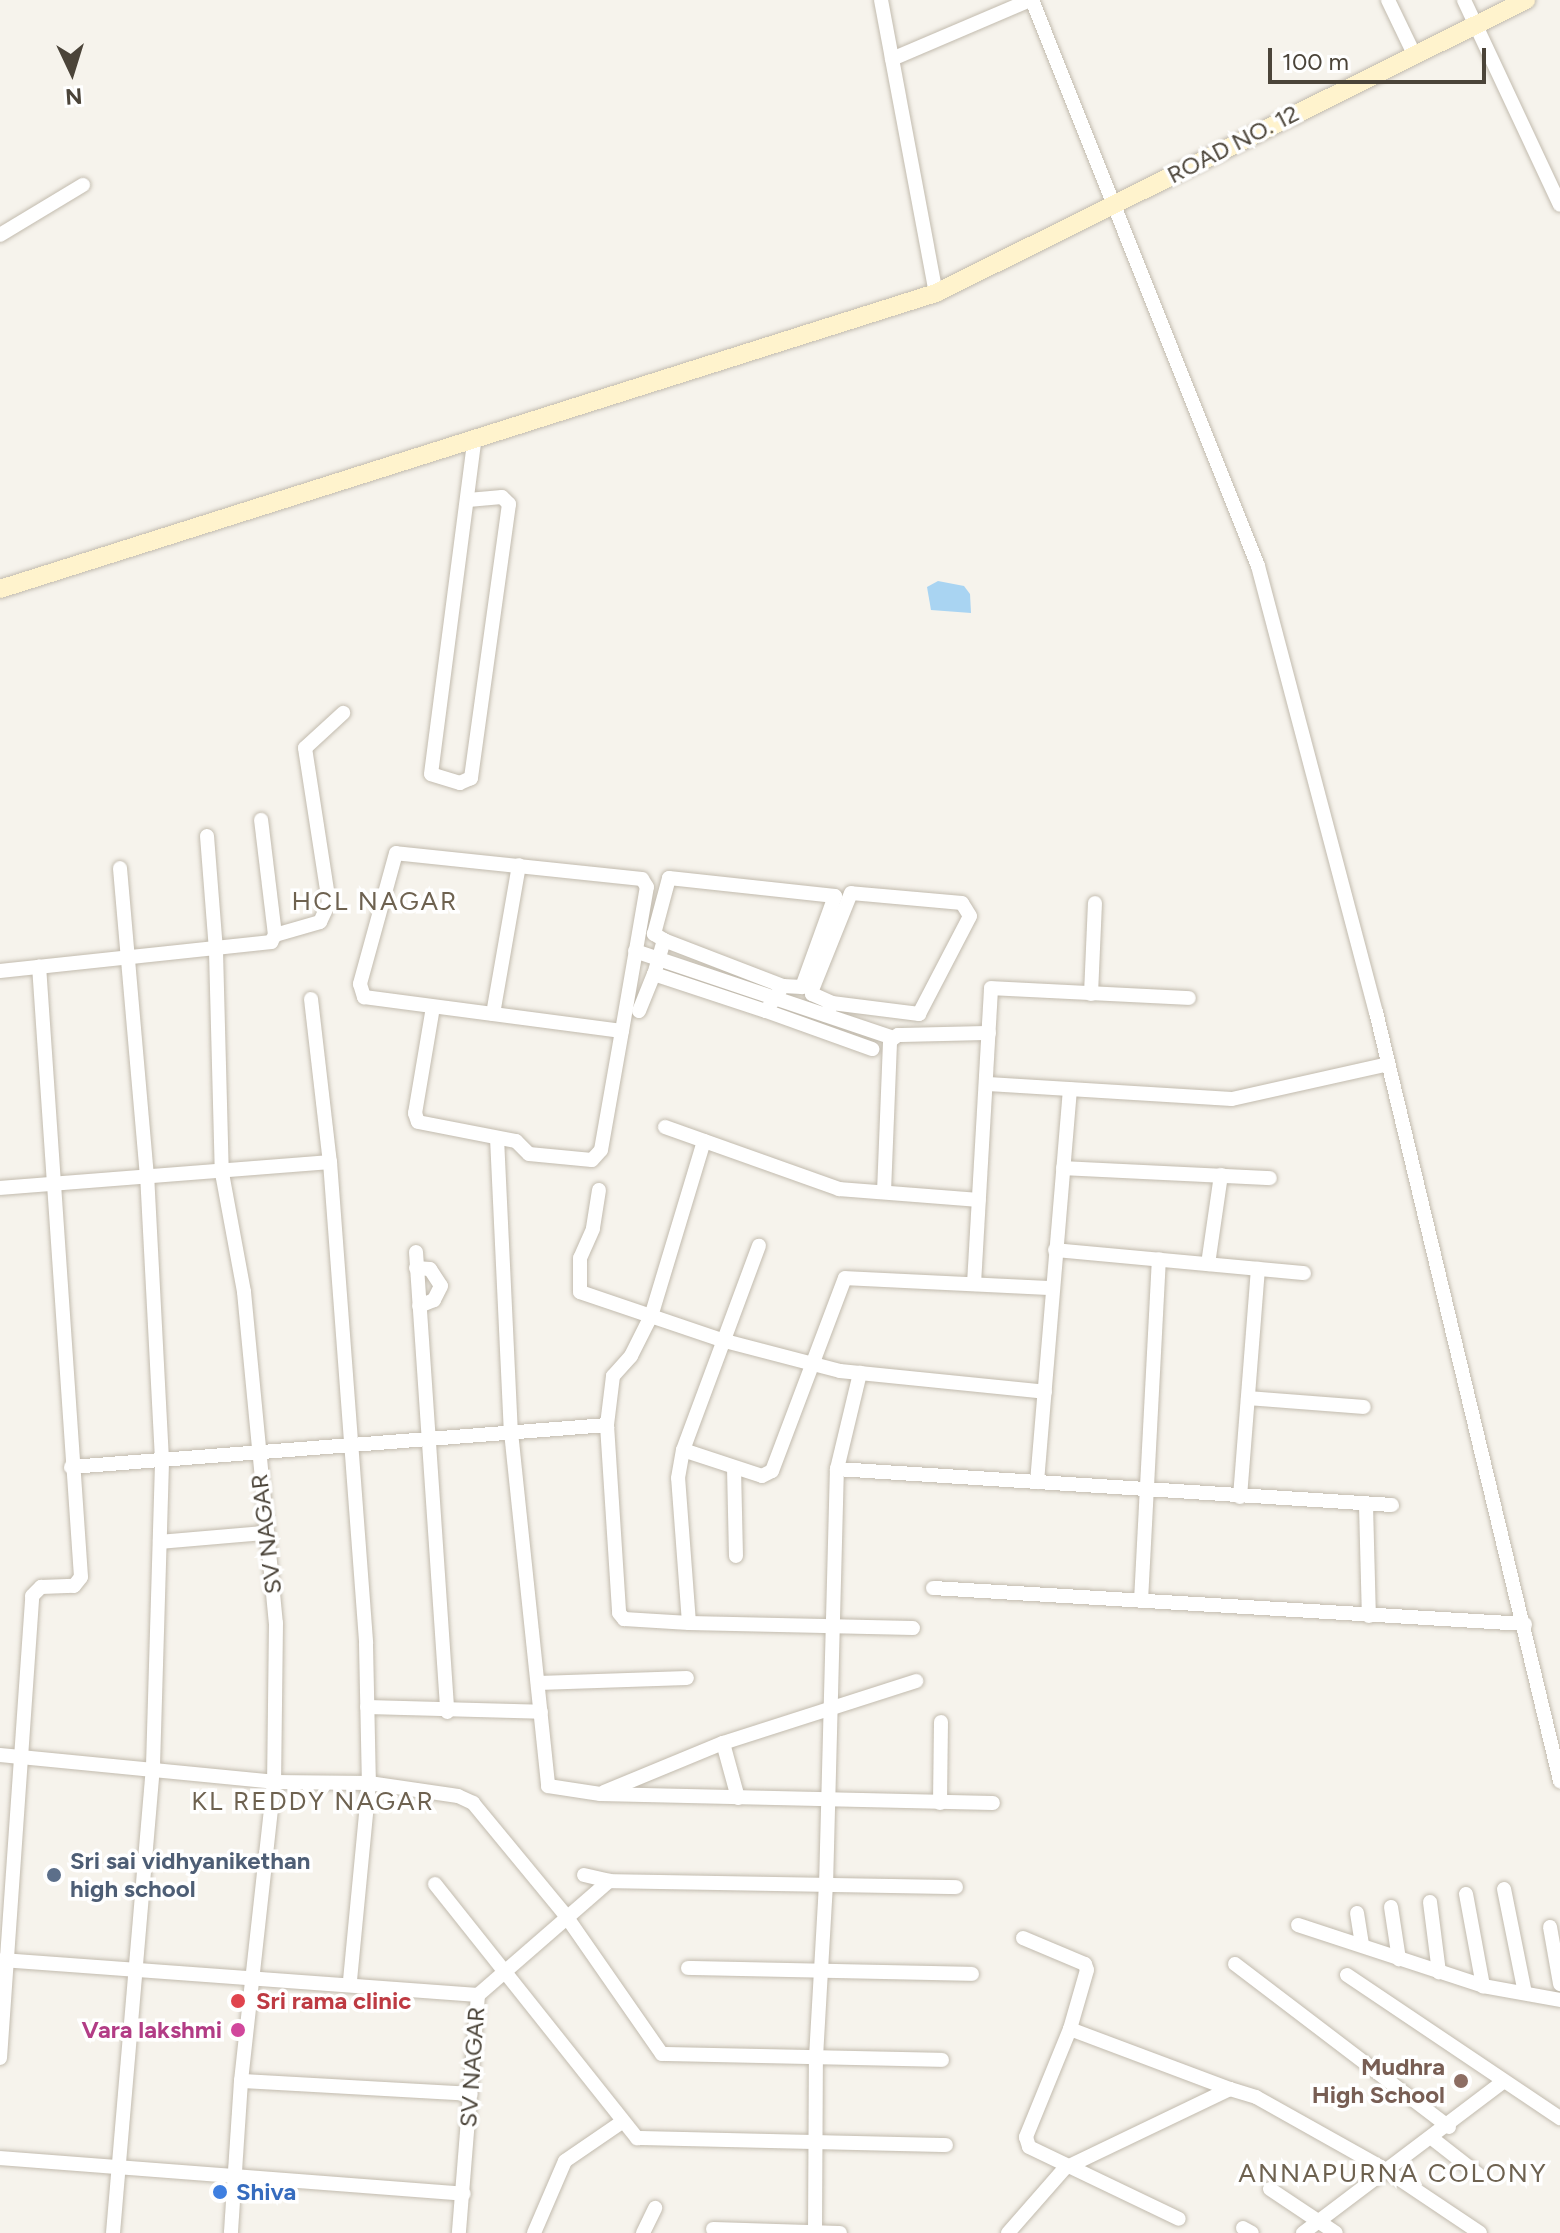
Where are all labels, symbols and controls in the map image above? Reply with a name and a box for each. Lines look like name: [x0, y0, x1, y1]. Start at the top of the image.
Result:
north arrow: [32, 32, 112, 112]
scale bar: [1272, 32, 1490, 82]
text: 100 m: [1282, 47, 1349, 76]
text: N: [64, 82, 83, 111]
street label: ROAD NO. 12: [1162, 99, 1304, 189]
district label: HCL NAGAR: [292, 886, 458, 918]
street label: SV NAGAR: [244, 1472, 288, 1596]
district label: KL REDDY NAGAR: [191, 1786, 435, 1818]
place label: Sri sai vidhyanikethan high school: [70, 1847, 310, 1903]
marker: Sri sai vidhyanikethan high school: [45, 1866, 63, 1884]
place label: Sri rama clinic: [256, 1987, 411, 2015]
marker: Sri rama clinic: [227, 1990, 249, 2012]
street label: SV NAGAR: [453, 2006, 491, 2128]
place label: Vara lakshmi: [82, 2016, 222, 2044]
marker: Vara lakshmi: [229, 2021, 247, 2039]
place label: Mudhra High School: [1312, 2053, 1445, 2109]
marker: Mudhra High School: [1452, 2072, 1470, 2090]
district label: ANNAPURNA COLONY: [1238, 2158, 1548, 2190]
place label: Shiva: [236, 2178, 296, 2206]
marker: Shiva: [211, 2183, 229, 2201]

